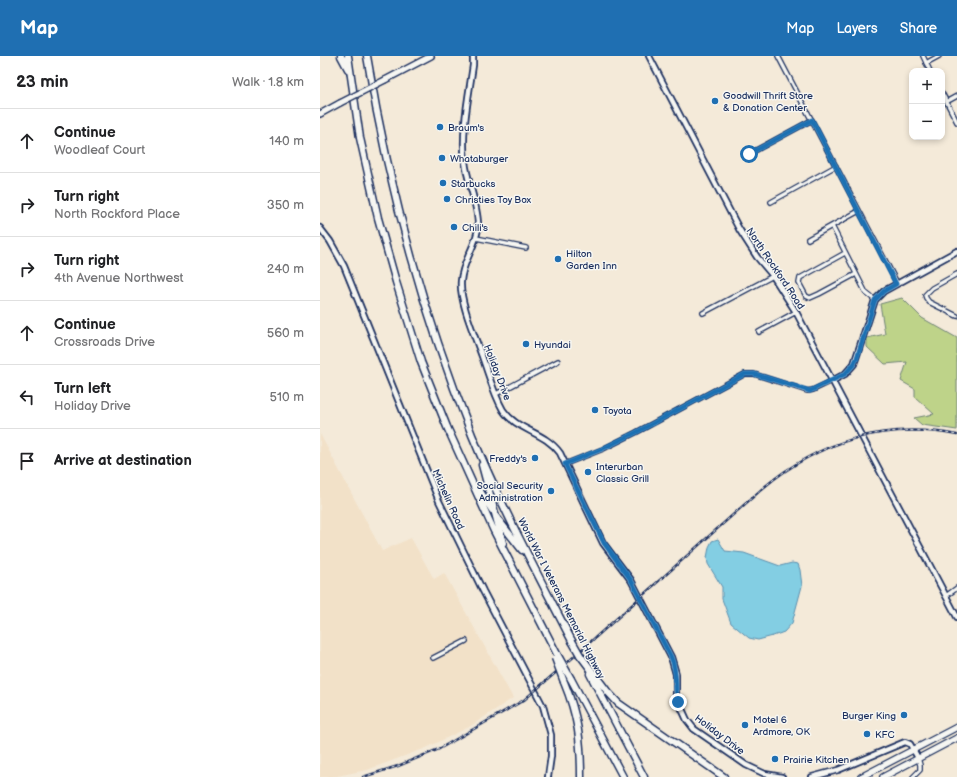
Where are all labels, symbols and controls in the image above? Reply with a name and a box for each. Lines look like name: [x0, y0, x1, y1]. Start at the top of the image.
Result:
text: Map: [20, 17, 58, 40]
text: Map: [786, 20, 814, 37]
text: Layers: [836, 20, 878, 37]
text: Share: [900, 20, 937, 37]
map controls: [909, 68, 945, 140]
button: +: [909, 68, 945, 104]
text: 23 min: [16, 72, 68, 92]
text: Walk · 1.8 km: [232, 74, 304, 90]
place label: Goodwill Thrift Store & Donation Center: [723, 90, 813, 114]
marker: Goodwill Thrift Store & Donation Center: [710, 96, 720, 106]
button: −: [909, 104, 945, 140]
marker: Braum's: [435, 122, 445, 132]
place label: Braum's: [448, 122, 484, 134]
text: Continue: [54, 123, 116, 142]
icon: ahead: [16, 130, 38, 152]
text: 140 m: [269, 133, 304, 149]
text: Woodleaf Court: [54, 142, 145, 158]
route start: [740, 145, 758, 163]
marker: Whataburger: [437, 153, 447, 163]
place label: Whataburger: [450, 153, 509, 165]
marker: Starbucks: [438, 178, 448, 188]
place label: Starbucks: [451, 178, 495, 190]
text: Turn right: [54, 187, 119, 206]
icon: right: [16, 194, 38, 216]
marker: Christies Toy Box: [442, 194, 452, 204]
place label: Christies Toy Box: [455, 194, 532, 206]
text: 350 m: [267, 197, 304, 213]
text: North Rockford Place: [54, 206, 180, 222]
marker: Chili's: [449, 222, 459, 232]
place label: Chili's: [462, 222, 488, 234]
street label: North Rockford Road: [743, 226, 807, 312]
place label: Hilton Garden Inn: [566, 248, 617, 272]
text: Turn right: [54, 251, 119, 270]
marker: Hilton Garden Inn: [553, 254, 563, 264]
icon: right: [16, 258, 38, 280]
text: 240 m: [267, 261, 304, 277]
text: 4th Avenue Northwest: [54, 270, 184, 286]
text: Continue: [54, 315, 116, 334]
icon: ahead: [16, 322, 38, 344]
text: 560 m: [267, 325, 304, 341]
text: Crossroads Drive: [54, 334, 155, 350]
marker: Hyundai: [521, 339, 531, 349]
place label: Hyundai: [534, 339, 571, 351]
street label: Holiday Drive: [481, 343, 513, 402]
text: Turn left: [54, 379, 111, 398]
icon: left: [16, 386, 38, 408]
text: 510 m: [270, 389, 304, 405]
text: Holiday Drive: [54, 398, 131, 414]
marker: Toyota: [590, 405, 600, 415]
place label: Toyota: [603, 405, 632, 417]
icon: arrive: [16, 450, 38, 472]
text: Arrive at destination: [54, 451, 192, 470]
place label: Freddy's: [489, 453, 527, 465]
marker: Freddy's: [530, 453, 540, 463]
place label: Interurban Classic Grill: [596, 461, 649, 485]
street label: Michelin Road: [429, 467, 467, 532]
marker: Interurban Classic Grill: [583, 467, 593, 477]
place label: Social Security Administration: [477, 480, 543, 504]
marker: Social Security Administration: [546, 486, 556, 496]
street label: World War I Veterans Memorial Highway: [515, 516, 607, 681]
route end: [669, 693, 687, 711]
place label: Burger King: [842, 710, 896, 722]
marker: Burger King: [899, 710, 909, 720]
street label: Holiday Drive: [692, 712, 747, 757]
place label: Motel 6 Ardmore, OK: [753, 714, 810, 738]
marker: Motel 6 Ardmore, OK: [740, 720, 750, 730]
marker: KFC: [862, 729, 872, 739]
place label: KFC: [875, 729, 895, 741]
marker: Prairie Kitchen: [770, 754, 780, 764]
place label: Prairie Kitchen: [783, 754, 850, 766]

